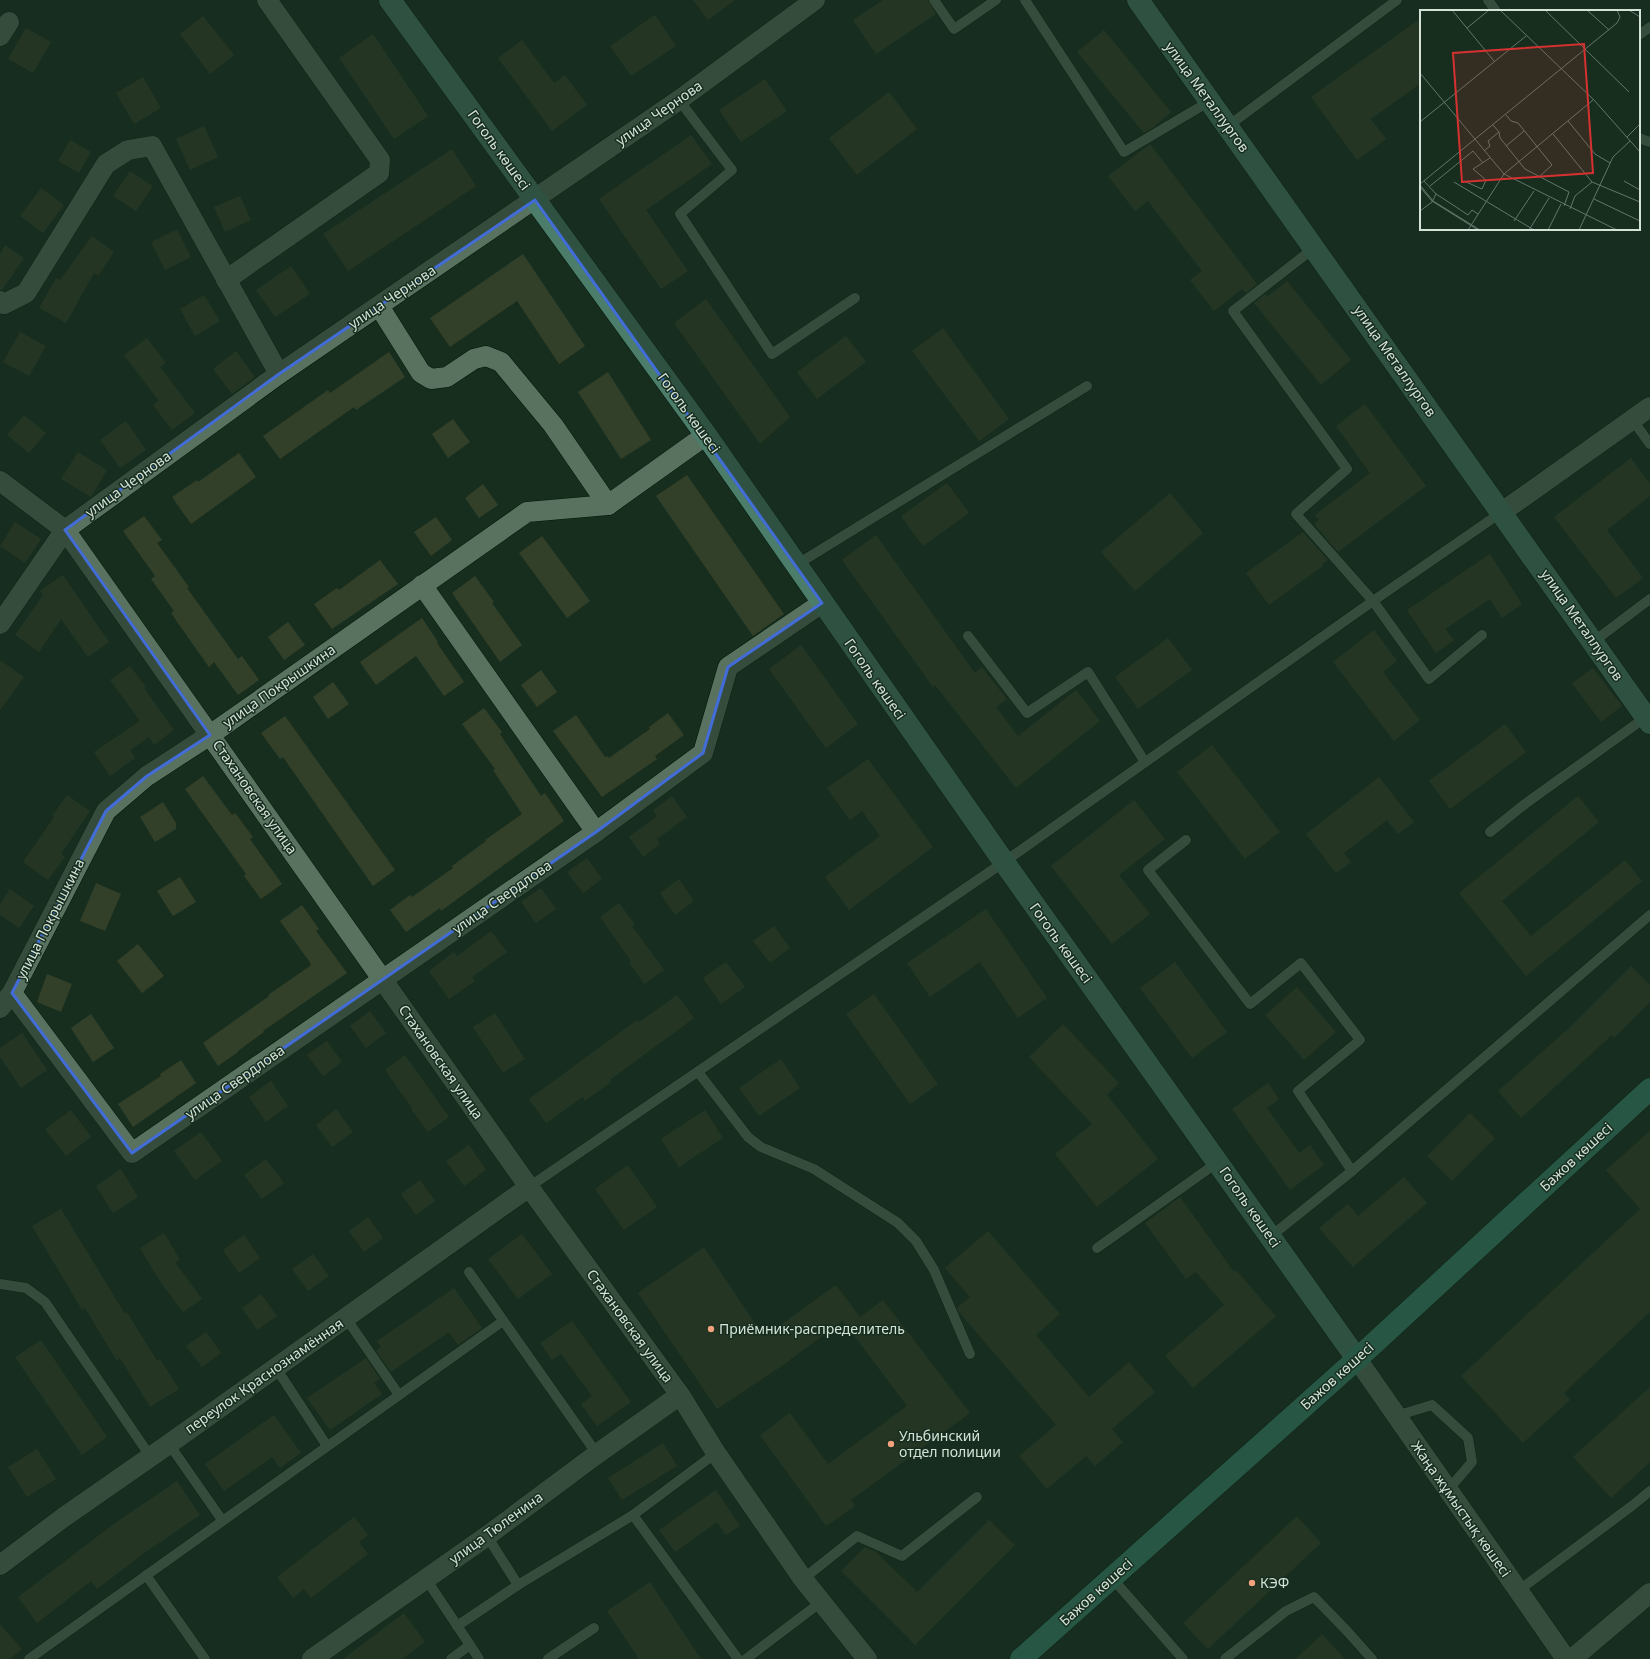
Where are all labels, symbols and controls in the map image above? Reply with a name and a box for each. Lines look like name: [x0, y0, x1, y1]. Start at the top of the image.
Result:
inset map: [1420, 10, 1640, 230]
street label: улица Металлургов: [1161, 38, 1254, 156]
street label: улица Чернова: [612, 76, 706, 150]
street label: Гоголь көшесі: [464, 106, 535, 194]
street label: улица Чернова: [344, 260, 439, 333]
street label: улица Металлургов: [1350, 301, 1441, 420]
street label: Гоголь көшесі: [654, 369, 725, 457]
street label: улица Чернова: [81, 446, 174, 521]
street label: улица Металлургов: [1537, 565, 1628, 684]
street label: Гоголь көшесі: [840, 634, 910, 723]
street label: улица Покрышкина: [219, 640, 339, 732]
street label: Стахановская улица: [209, 736, 302, 858]
street label: улица Покрышкина: [11, 855, 88, 983]
street label: улица Свердлова: [448, 855, 555, 938]
street label: Гоголь көшесі: [1026, 899, 1097, 987]
street label: Стахановская улица: [395, 1001, 488, 1123]
street label: улица Свердлова: [181, 1040, 288, 1123]
street label: Бажов көшесі: [1535, 1118, 1616, 1195]
street label: Гоголь көшесі: [1215, 1162, 1285, 1251]
street label: Стахановская улица: [583, 1265, 678, 1386]
street label: переулок Краснознамённая: [181, 1313, 347, 1438]
place label: Приёмник-распределитель: [719, 1319, 905, 1338]
marker: Приёмник-распределитель: [706, 1324, 716, 1334]
street label: Бажов көшесі: [1296, 1338, 1377, 1414]
place label: Ульбинский отдел полиции: [899, 1426, 1001, 1461]
street label: Жаңа жұмыстық көшесі: [1407, 1437, 1516, 1580]
marker: Ульбинский отдел полиции: [886, 1439, 896, 1449]
street label: улица Тюленина: [445, 1487, 546, 1568]
street label: Бажов көшесі: [1055, 1554, 1136, 1630]
place label: КЭФ: [1260, 1573, 1289, 1592]
marker: КЭФ: [1247, 1578, 1257, 1588]

